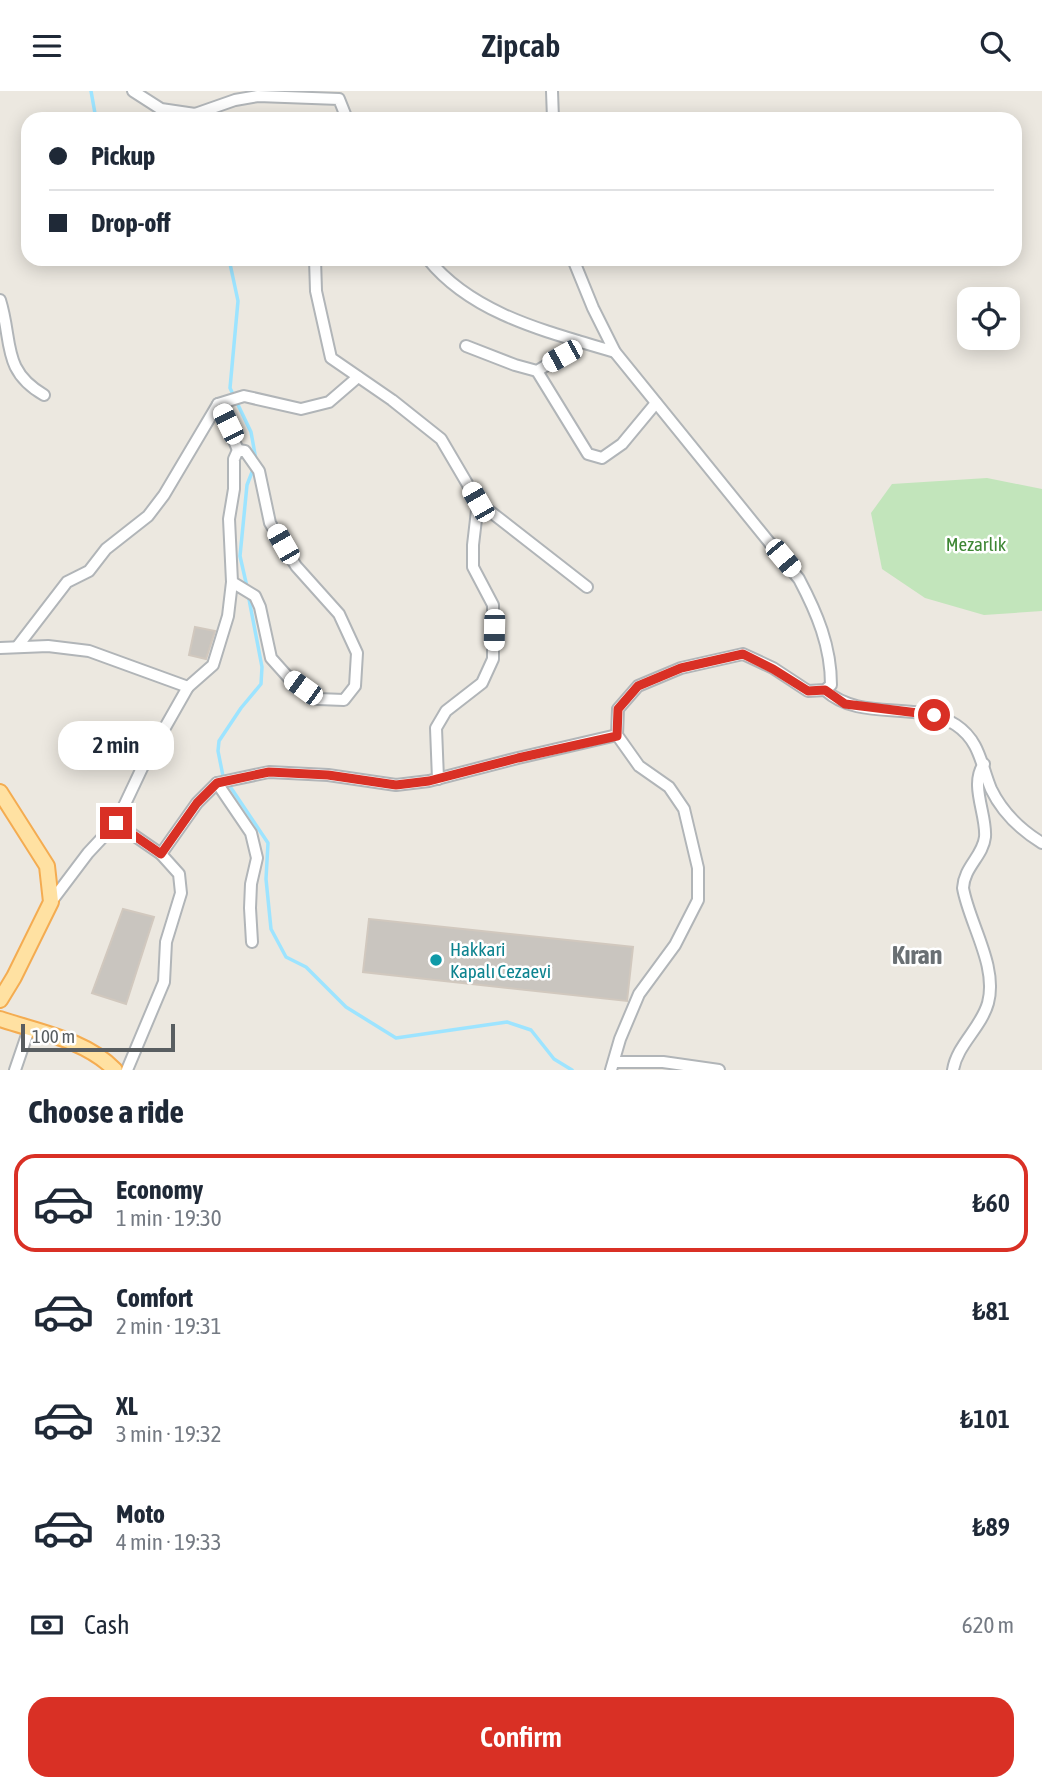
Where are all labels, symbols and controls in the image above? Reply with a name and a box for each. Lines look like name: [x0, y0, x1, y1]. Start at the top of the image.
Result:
icon: menu: [28, 27, 66, 65]
text: Zipcab: [482, 27, 560, 64]
icon: search: [976, 27, 1014, 65]
text: Pickup: [91, 141, 155, 171]
text: Drop-off: [91, 208, 171, 238]
map controls: [957, 287, 1020, 350]
button: locate: [957, 287, 1020, 350]
car: [539, 337, 586, 375]
car: [210, 401, 247, 447]
car: [459, 479, 498, 525]
car: [264, 521, 303, 567]
park label: Mezarlık: [946, 533, 1007, 555]
car: [762, 535, 805, 581]
car: [484, 609, 505, 651]
car: [280, 667, 327, 709]
route start: [918, 699, 950, 731]
callout: 2 min: [58, 721, 174, 771]
text: 2 min: [93, 732, 139, 758]
route end: [100, 807, 132, 839]
place label: Hakkari Kapalı Cezaevi: [450, 938, 551, 982]
district label: Kıran: [892, 940, 942, 970]
marker: Hakkari Kapalı Cezaevi: [428, 952, 444, 968]
scale bar: [21, 1021, 175, 1053]
text: 100 m: [32, 1025, 75, 1047]
text: Choose a ride: [28, 1093, 184, 1130]
icon: car: [32, 1172, 95, 1235]
text: Economy: [116, 1175, 203, 1205]
text: ₺60: [973, 1188, 1010, 1218]
text: 1 min · 19:30: [116, 1205, 222, 1231]
icon: car: [32, 1280, 95, 1343]
text: Comfort: [116, 1283, 193, 1313]
text: ₺81: [973, 1296, 1010, 1326]
text: 2 min · 19:31: [116, 1313, 222, 1339]
icon: car: [32, 1388, 95, 1451]
text: XL: [116, 1391, 138, 1421]
text: ₺101: [960, 1404, 1010, 1434]
text: 3 min · 19:32: [116, 1421, 222, 1447]
icon: car: [32, 1496, 95, 1559]
text: Moto: [116, 1499, 165, 1529]
text: ₺89: [973, 1512, 1010, 1542]
text: 4 min · 19:33: [116, 1529, 222, 1555]
icon: cash: [28, 1606, 66, 1644]
text: Cash: [84, 1610, 130, 1640]
text: 620 m: [962, 1612, 1014, 1638]
button: Confirm: [28, 1697, 1014, 1777]

